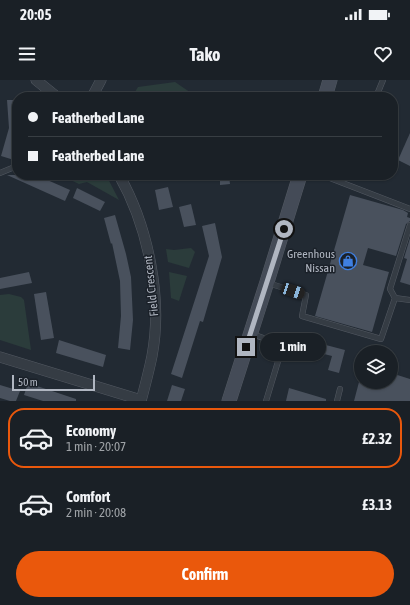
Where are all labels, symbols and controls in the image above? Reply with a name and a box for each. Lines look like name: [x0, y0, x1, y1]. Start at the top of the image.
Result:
text: 20:05: [20, 6, 51, 23]
icon: menu: [16, 43, 38, 65]
icon: heart: [372, 43, 394, 65]
text: Tako: [189, 44, 221, 65]
text: Featherbed Lane: [52, 109, 144, 126]
text: Featherbed Lane: [52, 147, 144, 164]
route start: [275, 220, 293, 238]
place label: Greenhous Nissan: [287, 247, 335, 275]
shop icon: Greenhous Nissan: [338, 251, 358, 271]
street label: Field Crescent: [141, 254, 161, 317]
car: [280, 282, 306, 300]
callout: 1 min: [260, 333, 326, 361]
route end: [237, 338, 255, 356]
text: 1 min: [280, 339, 306, 354]
map controls: [354, 345, 398, 389]
button: layers: [354, 345, 398, 389]
scale bar: [12, 373, 95, 392]
text: 50 m: [18, 376, 38, 388]
icon: car: [18, 420, 54, 456]
text: Economy: [66, 422, 116, 439]
text: £2.32: [362, 430, 392, 447]
text: 1 min · 20:07: [66, 439, 126, 454]
icon: car: [18, 486, 54, 522]
text: Comfort: [66, 488, 110, 505]
text: £3.13: [362, 496, 392, 513]
text: 2 min · 20:08: [66, 505, 126, 520]
button: Confirm: [16, 551, 394, 597]

